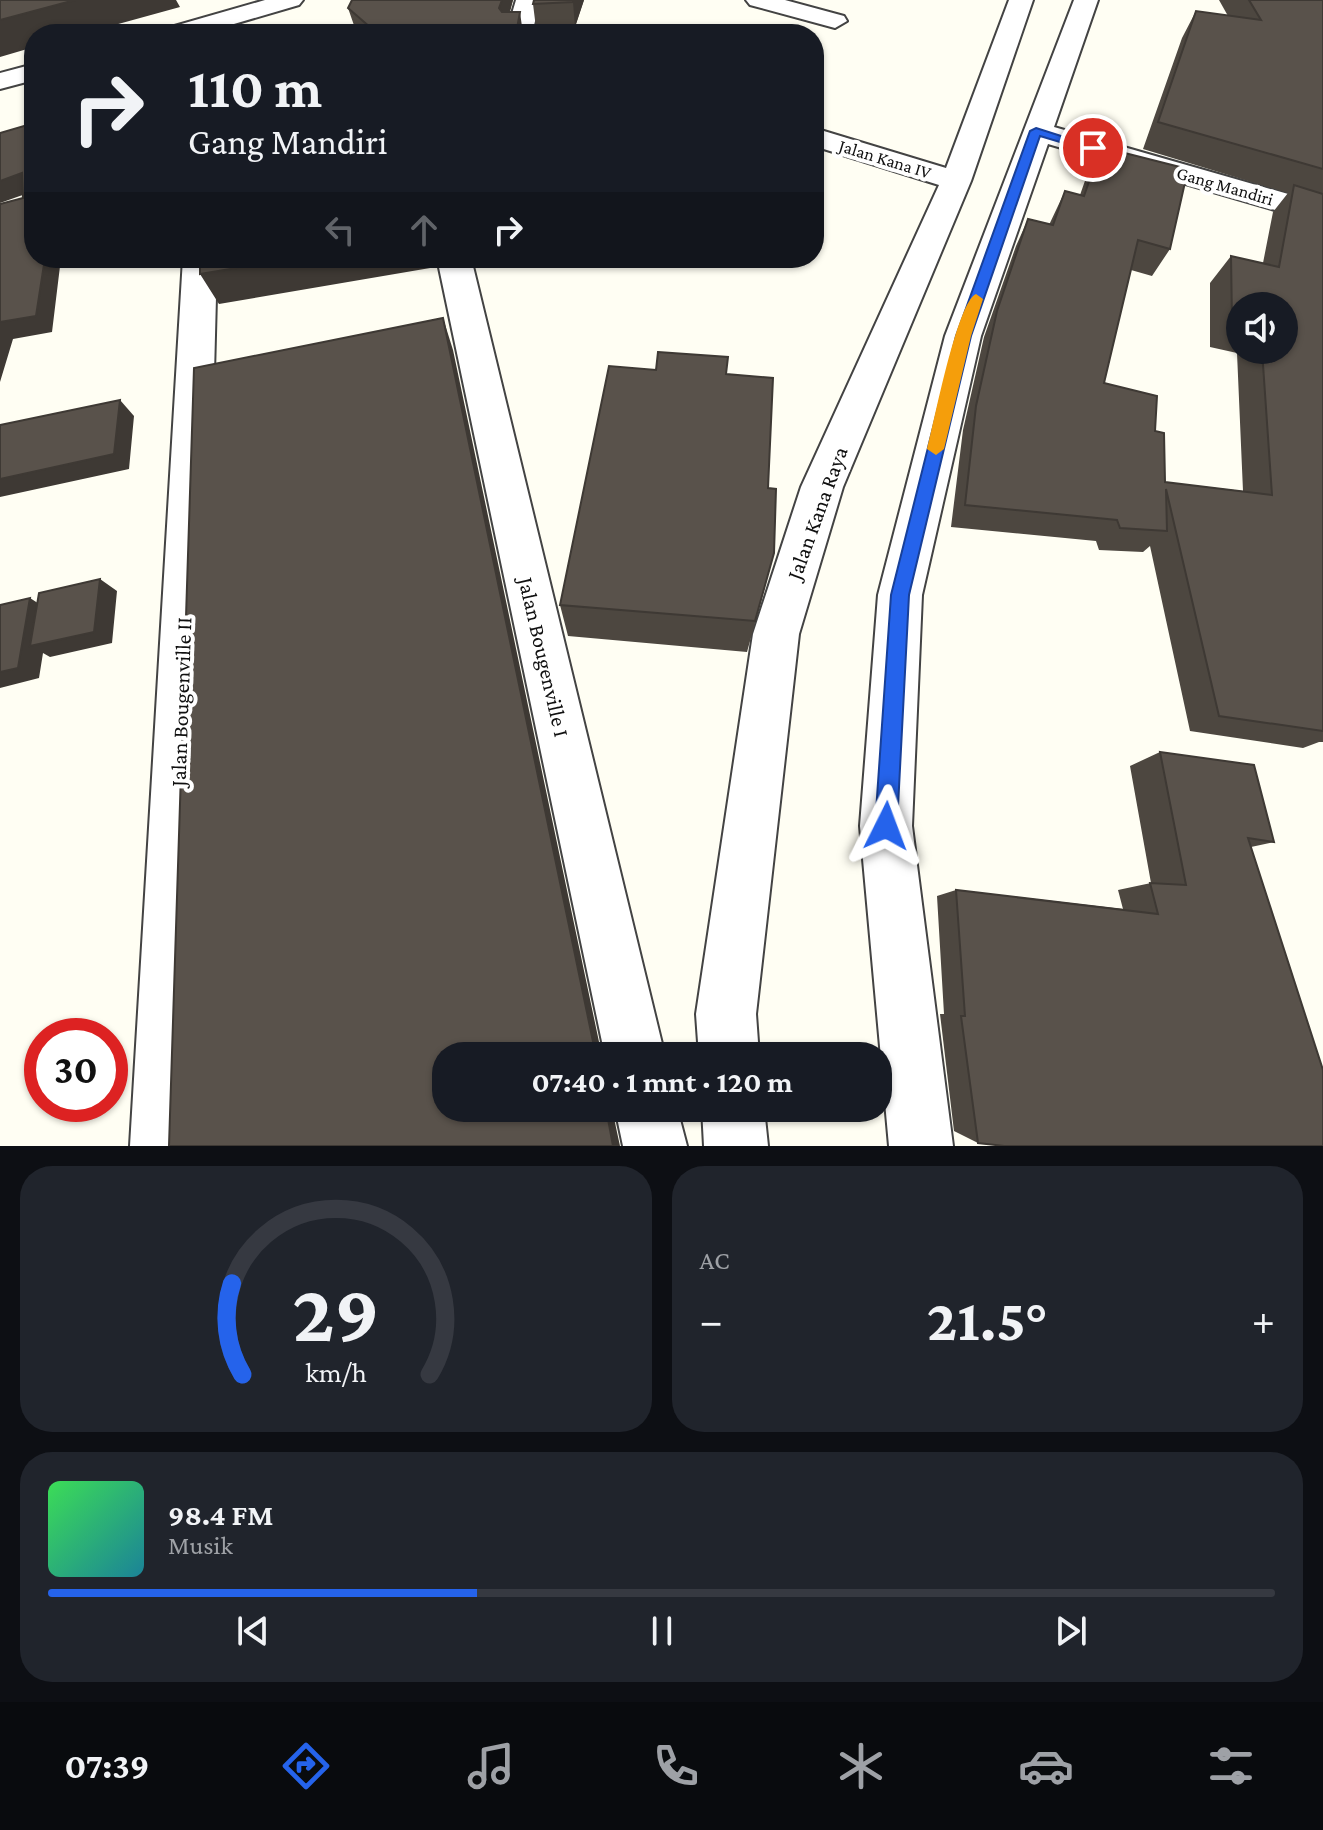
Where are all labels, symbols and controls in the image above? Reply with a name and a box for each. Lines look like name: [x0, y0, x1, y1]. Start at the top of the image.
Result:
icon: right: [56, 56, 160, 160]
text: 110 m: [188, 57, 322, 119]
pin: [1059, 114, 1127, 182]
text: Gang Mandiri: [188, 122, 387, 162]
icon: arrive: [1071, 126, 1115, 170]
street label: Jalan Kana IV: [835, 135, 934, 183]
street label: Gang Mandiri: [1174, 163, 1276, 209]
icon: left: [318, 208, 362, 252]
icon: ahead: [402, 208, 446, 252]
icon: right: [486, 208, 530, 252]
map controls: [1226, 292, 1298, 364]
button: sound: [1226, 292, 1298, 364]
street label: Jalan Kana Raya: [781, 443, 853, 585]
street label: Jalan Bougenville I: [513, 573, 575, 739]
street label: Jalan Bougenville II: [165, 617, 196, 789]
position arrow: [844, 784, 928, 868]
speed limit sign: 30: [24, 1018, 128, 1122]
text: 07:40 · 1 mnt · 120 m: [531, 1065, 793, 1098]
text: AC: [700, 1246, 730, 1275]
text: 29: [292, 1266, 379, 1359]
text: 21.5°: [927, 1286, 1048, 1353]
text: −: [700, 1296, 723, 1344]
text: +: [1252, 1296, 1275, 1344]
text: km/h: [305, 1356, 367, 1388]
text: 98.4 FM: [168, 1498, 273, 1531]
text: Musik: [168, 1531, 233, 1560]
icon: previous: [231, 1609, 275, 1653]
icon: pause: [640, 1609, 684, 1653]
icon: next: [1049, 1609, 1093, 1653]
icon: directions: [278, 1738, 334, 1794]
icon: music: [463, 1738, 519, 1794]
icon: phone: [648, 1738, 704, 1794]
icon: climate: [833, 1738, 889, 1794]
icon: car: [1018, 1738, 1074, 1794]
icon: filters: [1203, 1738, 1259, 1794]
text: 07:39: [64, 1746, 149, 1786]

